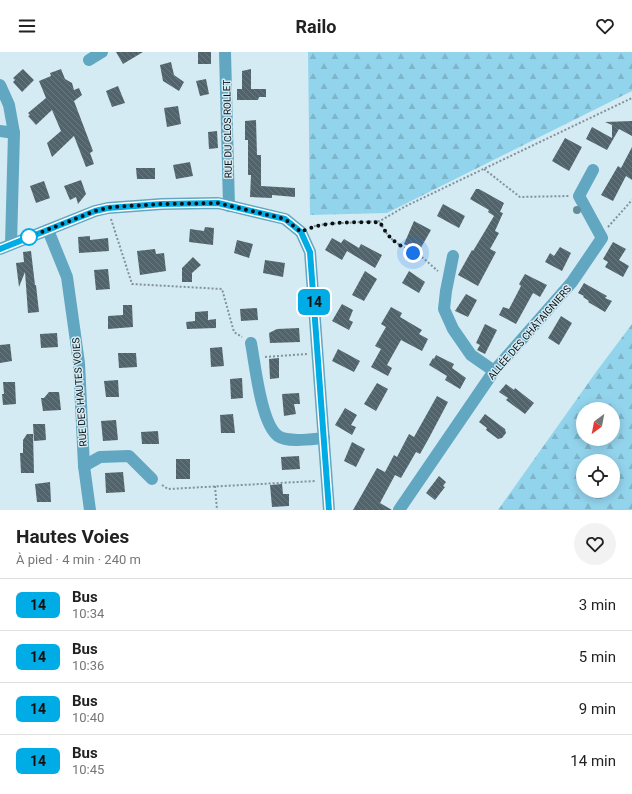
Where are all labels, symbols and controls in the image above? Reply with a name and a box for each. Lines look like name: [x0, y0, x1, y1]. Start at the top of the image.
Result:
icon: menu: [16, 15, 38, 37]
icon: heart: [594, 15, 616, 37]
text: Railo: [296, 16, 336, 37]
street label: RUE DU CLOS ROLLET: [221, 79, 234, 178]
unlabelled marker: [20, 228, 38, 246]
your location: [403, 243, 423, 263]
street label: ALLÉE DES CHÂTAIGNIERS: [485, 282, 573, 381]
line badge: 14: [296, 289, 332, 315]
text: 14: [306, 294, 322, 310]
street label: RUE DES HAUTES VOIES: [70, 337, 89, 447]
north arrow: [576, 402, 620, 446]
map controls: [576, 402, 620, 498]
button: locate: [576, 454, 620, 498]
button: heart: [574, 523, 616, 565]
text: Hautes Voies: [16, 525, 129, 548]
text: À pied · 4 min · 240 m: [16, 552, 141, 567]
text: Bus: [72, 588, 98, 606]
text: 3 min: [579, 596, 616, 614]
text: 14: [30, 597, 46, 613]
text: 10:34: [72, 606, 104, 621]
text: Bus: [72, 640, 98, 658]
text: 5 min: [579, 648, 616, 666]
text: 14: [30, 649, 46, 665]
text: 10:36: [72, 658, 104, 673]
text: Bus: [72, 692, 98, 710]
text: 9 min: [579, 700, 616, 718]
text: 14: [30, 701, 46, 717]
text: 10:40: [72, 710, 104, 725]
text: Bus: [72, 744, 98, 762]
text: 14 min: [570, 752, 616, 770]
text: 14: [30, 753, 46, 769]
text: 10:45: [72, 762, 104, 777]

